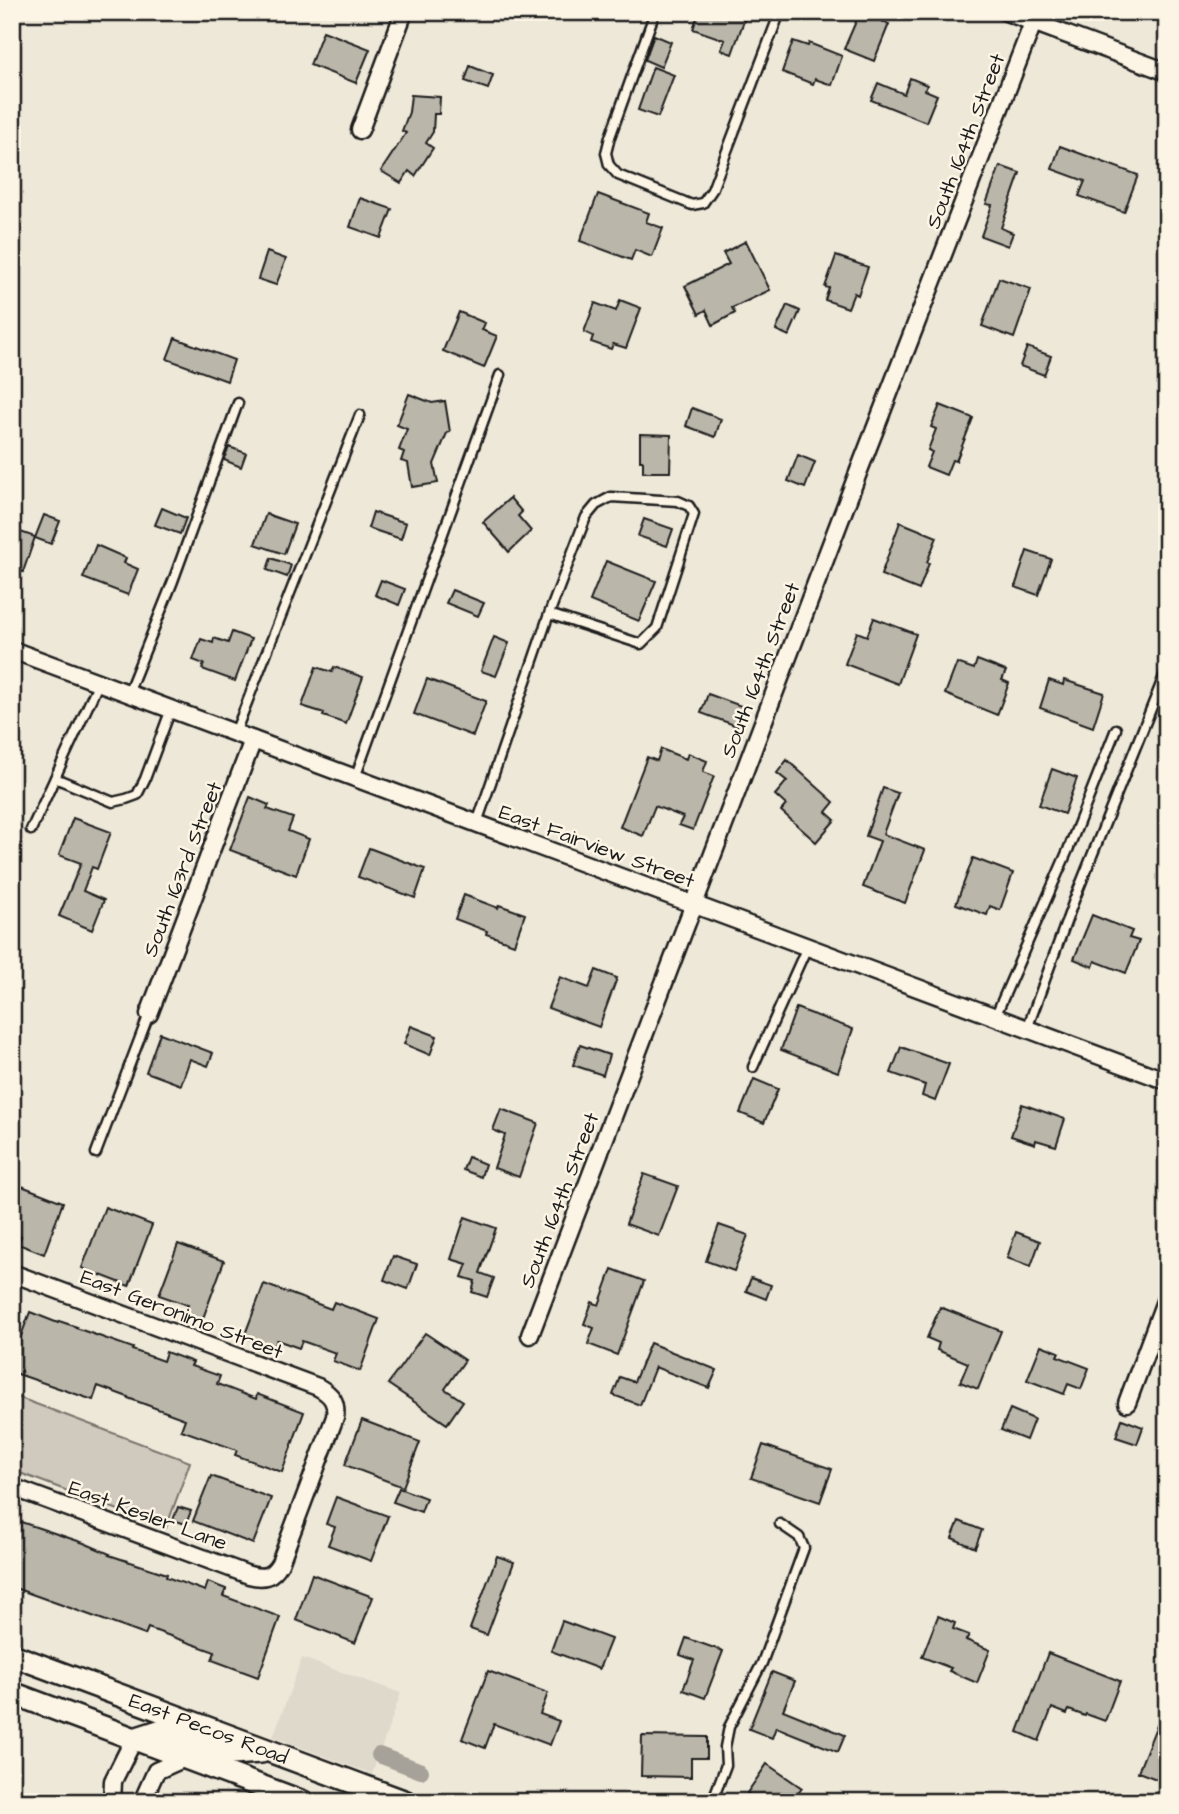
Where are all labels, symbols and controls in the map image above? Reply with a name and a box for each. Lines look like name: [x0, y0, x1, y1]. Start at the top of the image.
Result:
street label: South 164th Street: [919, 49, 1012, 233]
street label: South 164th Street: [714, 578, 807, 762]
street label: South 163rd Street: [136, 777, 229, 961]
street label: East Fairview Street: [495, 798, 699, 896]
street label: South 164th Street: [513, 1108, 606, 1292]
street label: East Geronimo Street: [76, 1262, 288, 1367]
street label: East Kesler Lane: [64, 1473, 231, 1558]
street label: East Pecos Road: [125, 1686, 292, 1772]

